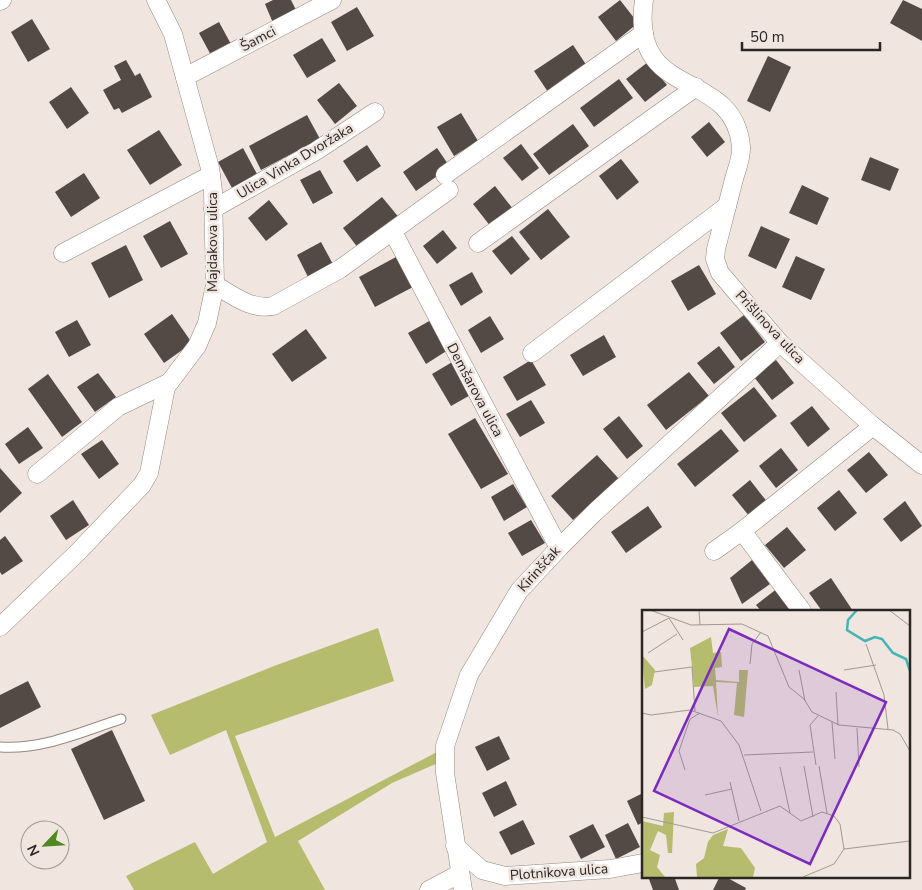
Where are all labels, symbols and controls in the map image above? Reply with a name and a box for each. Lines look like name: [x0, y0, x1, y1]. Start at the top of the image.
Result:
scale bar: [742, 20, 880, 52]
street label: Šamci: [237, 22, 279, 56]
text: 50 m: [750, 27, 785, 47]
street label: Ulica Vinka Dvoržaka: [233, 119, 357, 203]
street label: Majdakova ulica: [203, 192, 222, 292]
street label: Prišlinova ulica: [731, 286, 809, 368]
street label: Demšarova ulica: [442, 340, 508, 440]
street label: Kirinščak: [513, 541, 565, 596]
inset map: [642, 610, 910, 878]
north arrow: [20, 820, 70, 870]
text: N: [23, 842, 44, 859]
street label: Plotnikova ulica: [509, 859, 609, 885]

